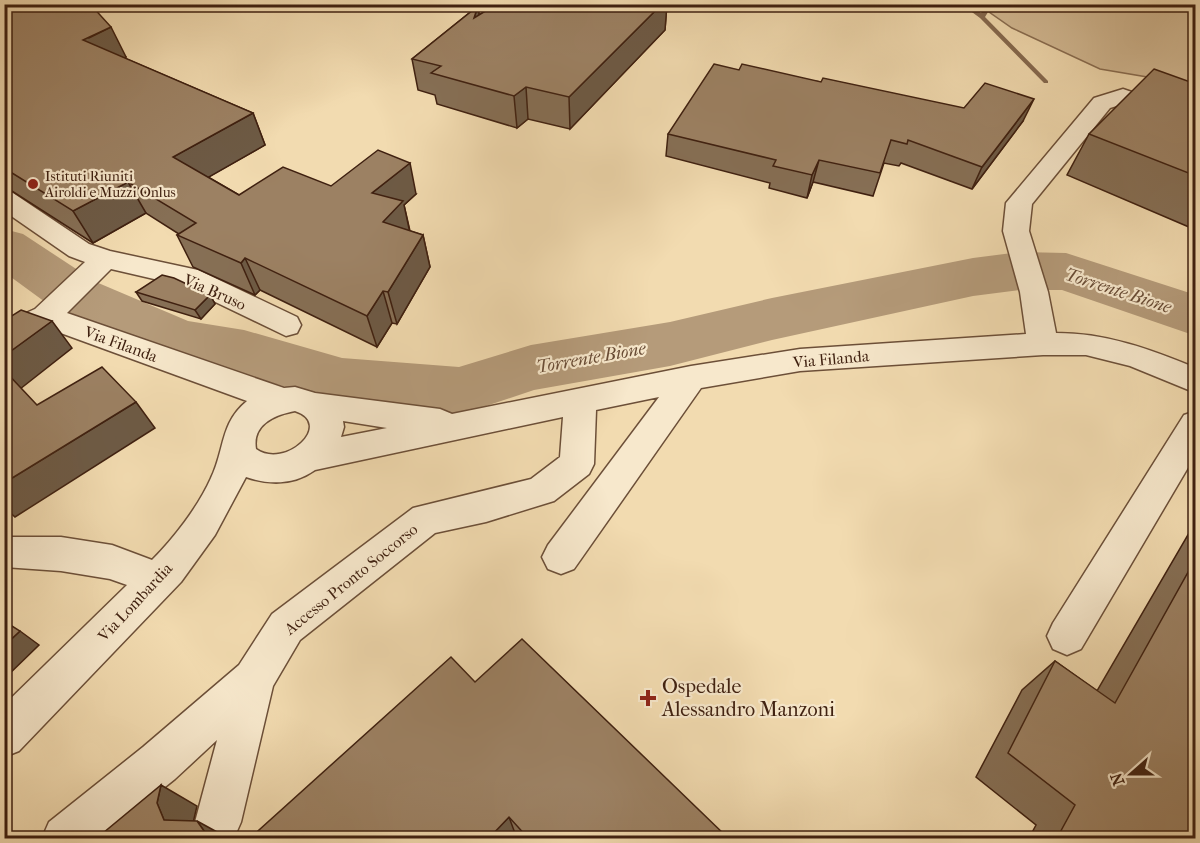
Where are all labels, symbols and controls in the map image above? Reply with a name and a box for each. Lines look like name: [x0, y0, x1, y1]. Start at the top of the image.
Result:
place label: Istituti Riuniti Airoldi e Muzzi Onlus: [44, 168, 176, 201]
marker: Istituti Riuniti Airoldi e Muzzi Onlus: [26, 177, 40, 191]
water label: Torrente Bione: [1062, 264, 1175, 318]
street label: Via Bruso: [180, 269, 249, 314]
street label: Via Filanda: [81, 322, 161, 366]
water label: Torrente Bione: [535, 338, 648, 378]
street label: Via Filanda: [791, 346, 870, 372]
street label: Accesso Pronto Soccorso: [280, 519, 421, 639]
street label: Via Lombardia: [93, 558, 177, 646]
place label: Ospedale Alessandro Manzoni: [661, 675, 835, 721]
marker: Ospedale Alessandro Manzoni: [639, 689, 657, 707]
north arrow: [1101, 744, 1161, 804]
text: N: [1106, 769, 1129, 788]

